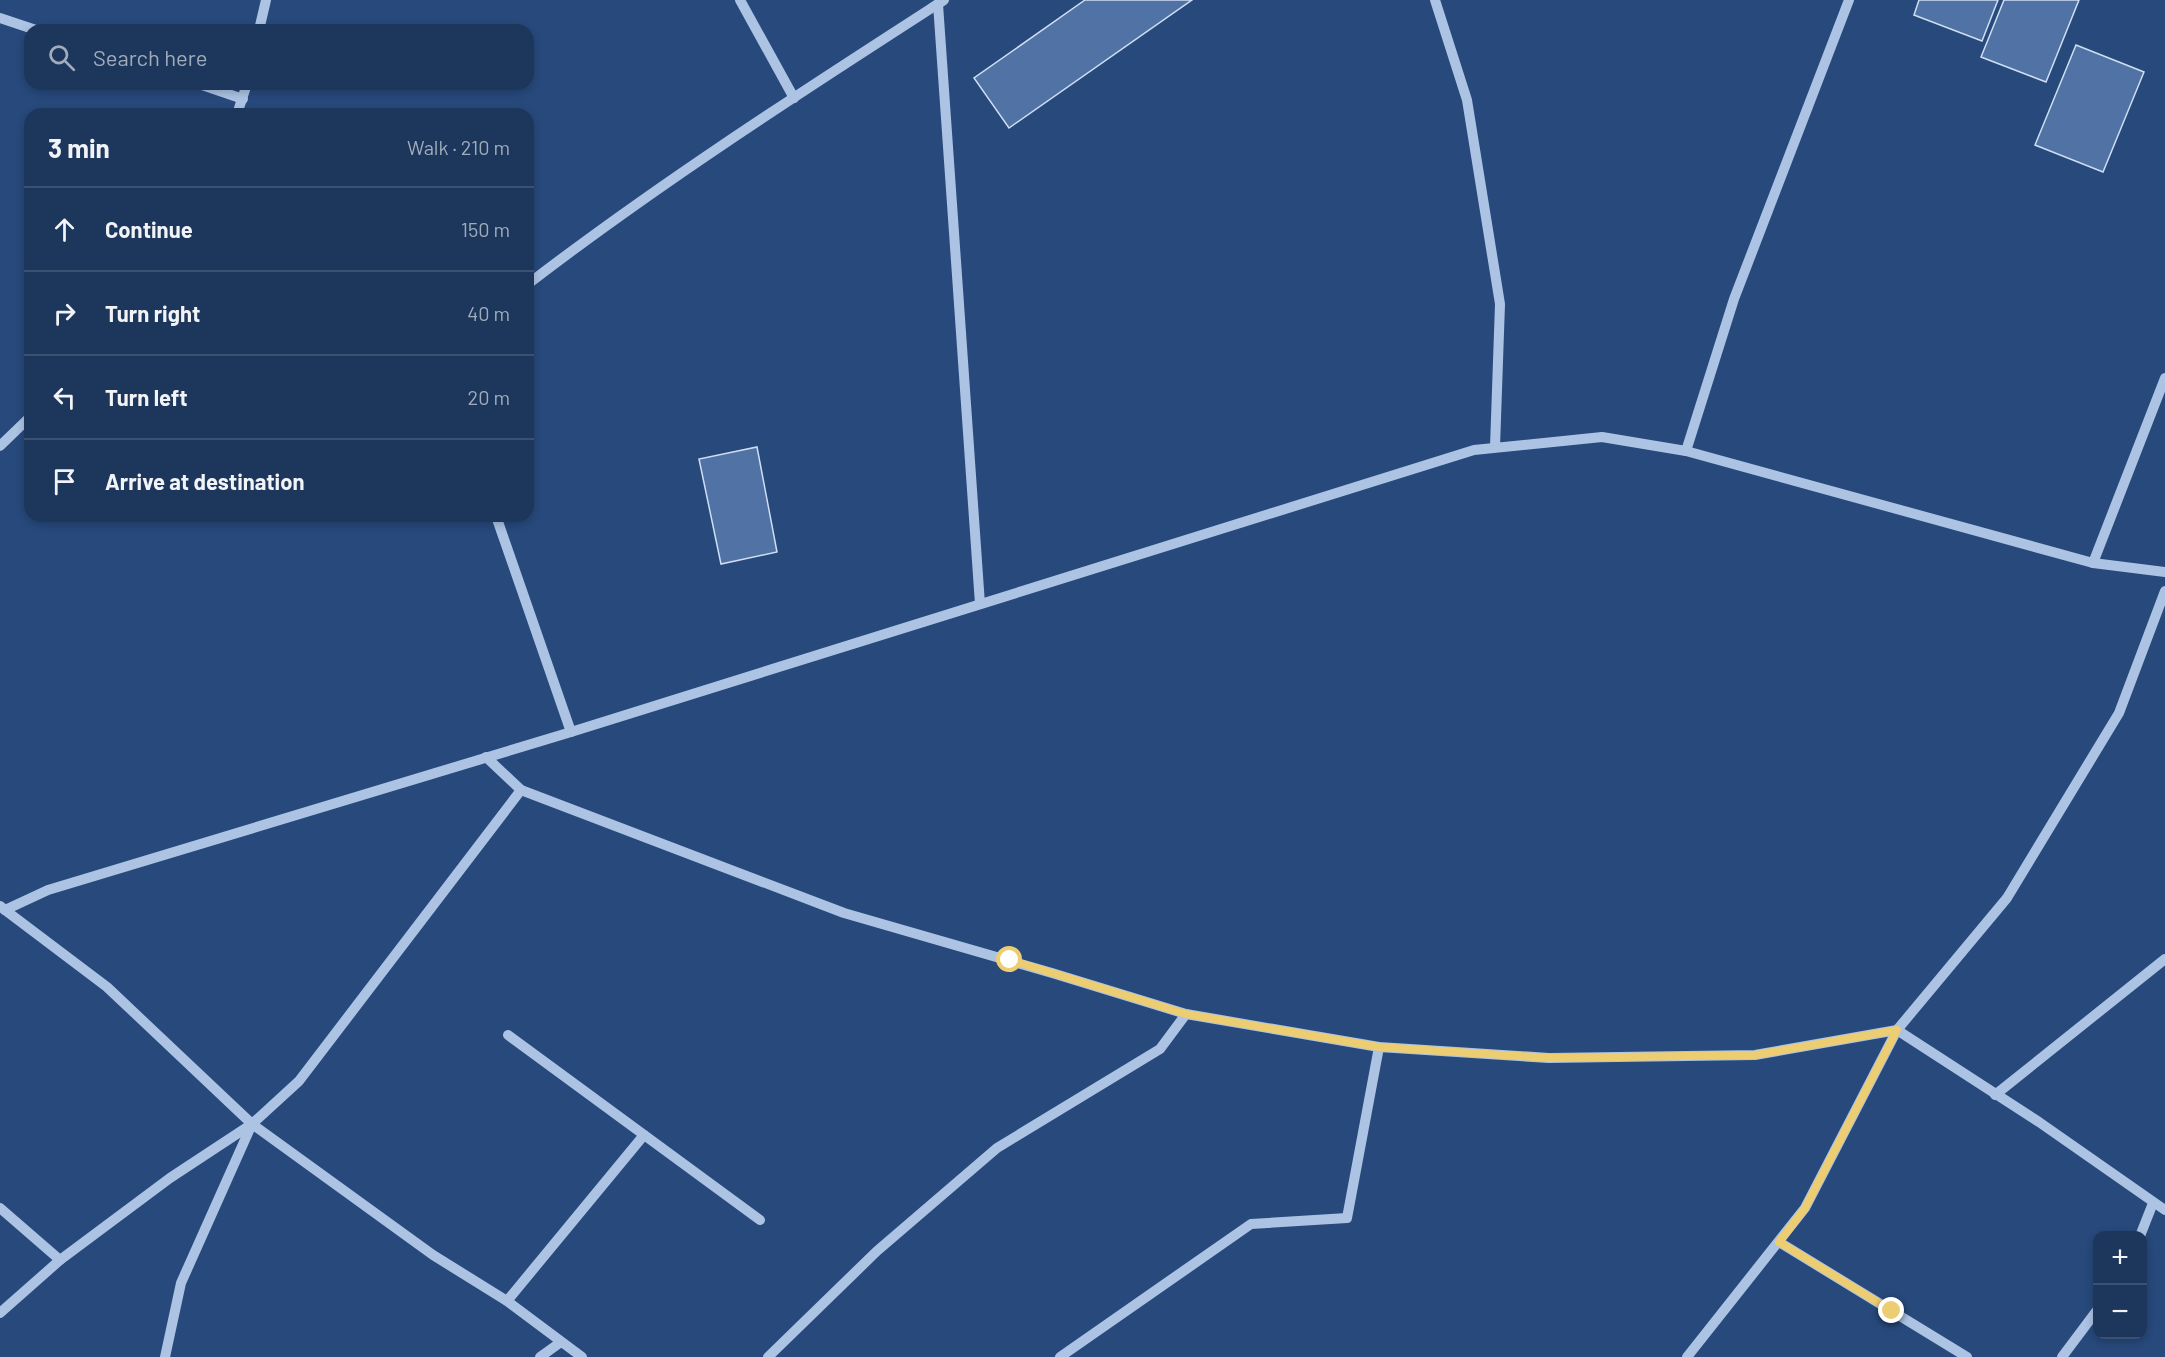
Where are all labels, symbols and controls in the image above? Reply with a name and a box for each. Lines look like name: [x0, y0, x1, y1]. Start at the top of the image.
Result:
search box: [24, 24, 534, 90]
icon: search: [45, 41, 78, 74]
text: Search here: [93, 44, 207, 70]
text: 3 min: [48, 132, 110, 163]
text: Walk · 210 m: [407, 135, 510, 159]
icon: ahead: [48, 213, 81, 246]
text: Continue: [105, 216, 193, 242]
text: 150 m: [461, 217, 510, 241]
icon: right: [48, 297, 81, 330]
text: Turn right: [105, 300, 200, 326]
text: 40 m: [467, 301, 510, 325]
icon: left: [48, 381, 81, 414]
text: Turn left: [105, 384, 188, 410]
text: 20 m: [467, 385, 510, 409]
icon: arrive: [48, 465, 81, 498]
text: Arrive at destination: [105, 468, 304, 494]
route start: [996, 946, 1022, 972]
map controls: [2093, 1231, 2147, 1339]
button: +: [2093, 1231, 2147, 1285]
button: −: [2093, 1285, 2147, 1339]
route end: [1878, 1297, 1904, 1323]

